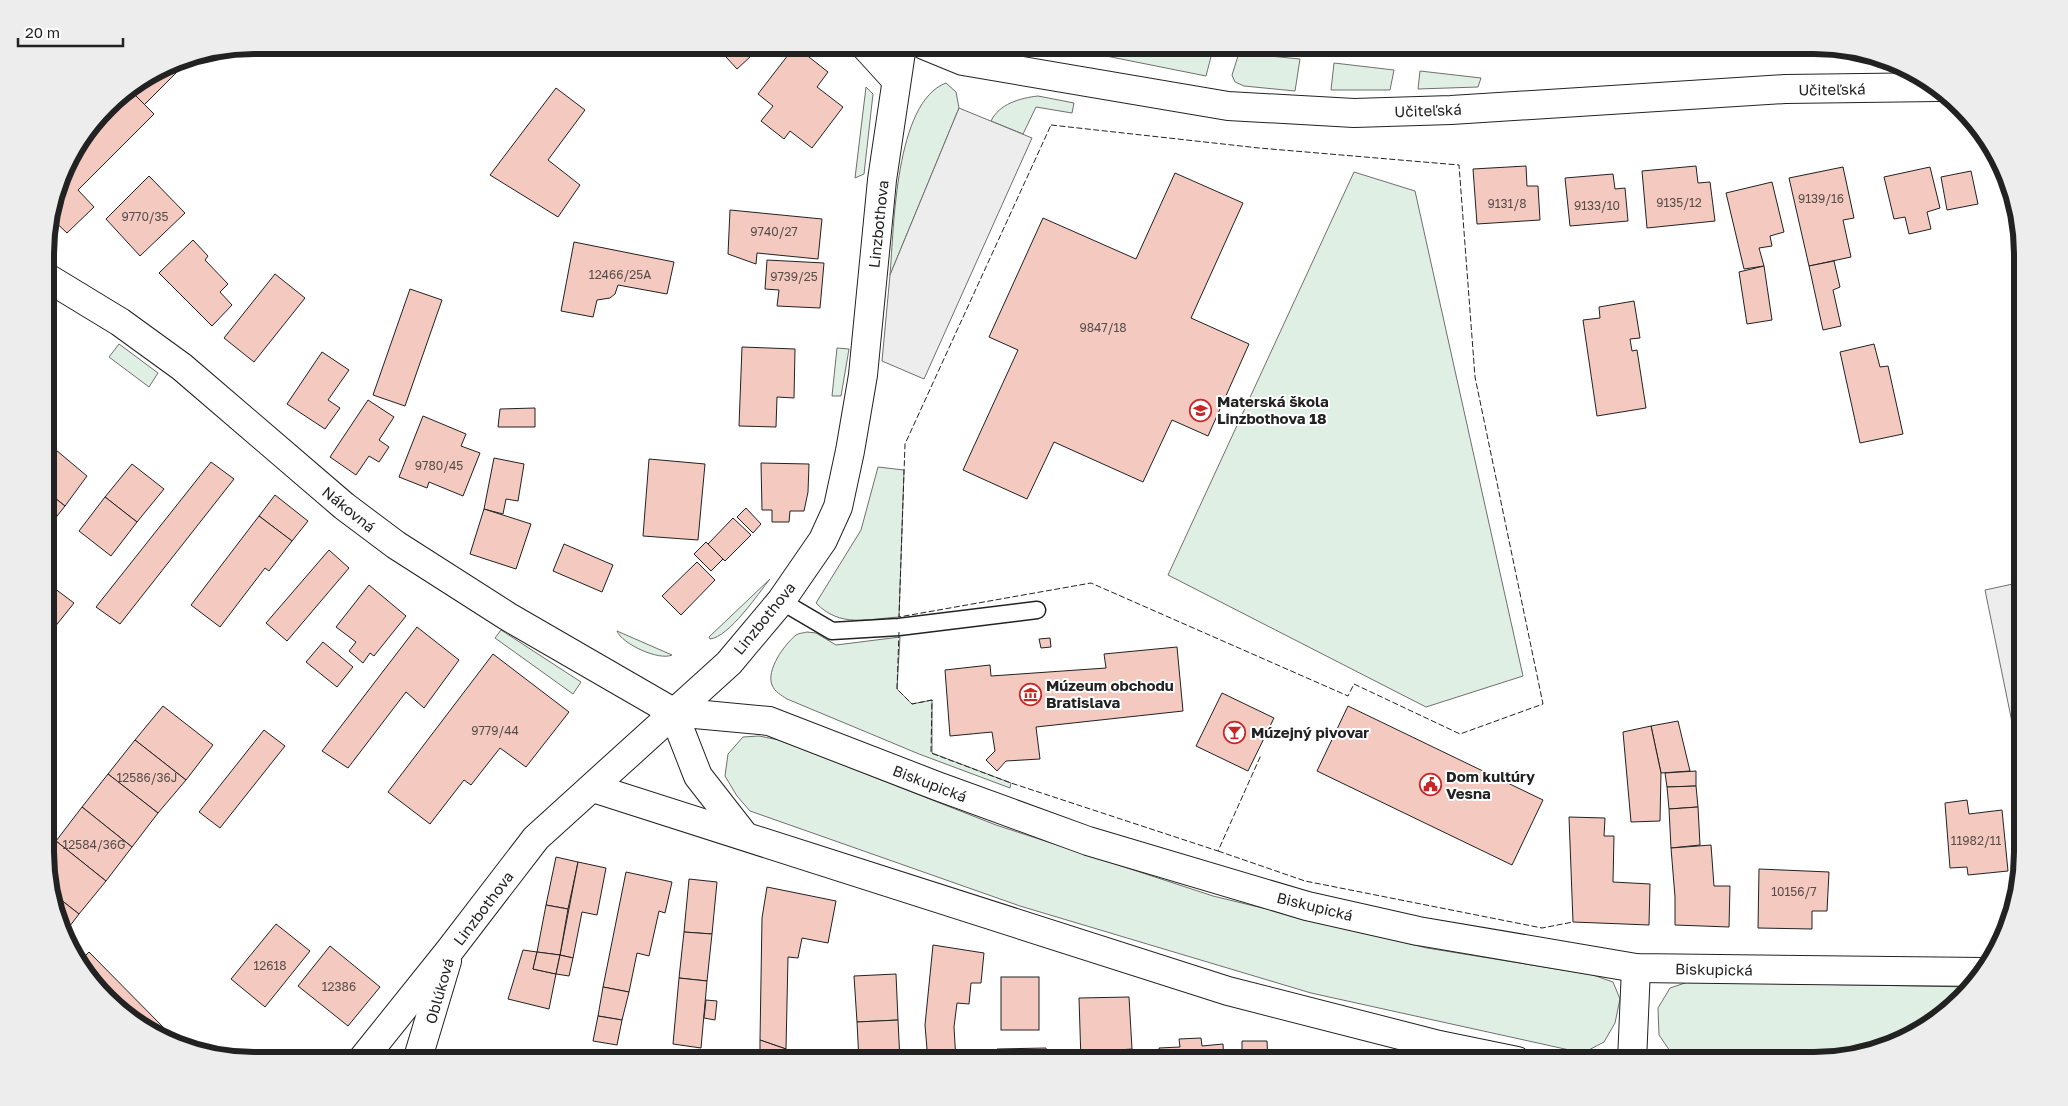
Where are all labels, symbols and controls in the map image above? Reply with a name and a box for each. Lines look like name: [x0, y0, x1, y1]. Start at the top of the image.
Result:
scale bar: [18, 15, 122, 47]
text: 20 m: [25, 23, 60, 41]
street label: Učiteľská: [1798, 79, 1866, 99]
street label: Učiteľská: [1394, 100, 1462, 120]
street label: Linzbothova: [864, 179, 892, 269]
house number: 9139/16: [1798, 191, 1844, 206]
house number: 9135/12: [1656, 195, 1702, 210]
house number: 9131/8: [1487, 196, 1527, 211]
house number: 9133/10: [1574, 198, 1620, 213]
house number: 9770/35: [121, 209, 169, 224]
house number: 9740/27: [750, 224, 798, 239]
house number: 12466/25A: [589, 267, 651, 282]
house number: 9739/25: [770, 269, 818, 284]
house number: 9847/18: [1079, 320, 1127, 335]
place label: Materská škola Linzbothova 18: [1217, 392, 1329, 427]
school or university icon: Materská škola Linzbothova 18: [1189, 398, 1213, 422]
house number: 9780/45: [415, 458, 463, 473]
street label: Nákovná: [319, 482, 379, 536]
street label: Linzbothova: [729, 578, 799, 658]
place label: Múzeum obchodu Bratislava: [1046, 676, 1174, 711]
museum icon: Múzeum obchodu Bratislava: [1018, 682, 1042, 706]
bar icon: Múzejný pivovar: [1223, 720, 1247, 744]
house number: 9779/44: [471, 723, 519, 738]
place label: Múzejný pivovar: [1251, 723, 1369, 741]
street label: Biskupická: [890, 761, 970, 805]
place label: Dom kultúry Vesna: [1446, 767, 1535, 802]
house number: 12586/36J: [116, 770, 178, 785]
public building icon: Dom kultúry Vesna: [1418, 773, 1442, 797]
house number: 11982/11: [1951, 833, 2001, 848]
house number: 12584/36G: [63, 837, 125, 852]
street label: Linzbothova: [449, 867, 517, 949]
house number: 10156/7: [1771, 884, 1817, 899]
street label: Biskupická: [1275, 888, 1355, 924]
street label: Oblúková: [421, 956, 457, 1026]
house number: 12618: [253, 958, 287, 973]
street label: Biskupická: [1675, 959, 1753, 979]
house number: 12386: [322, 979, 356, 994]

